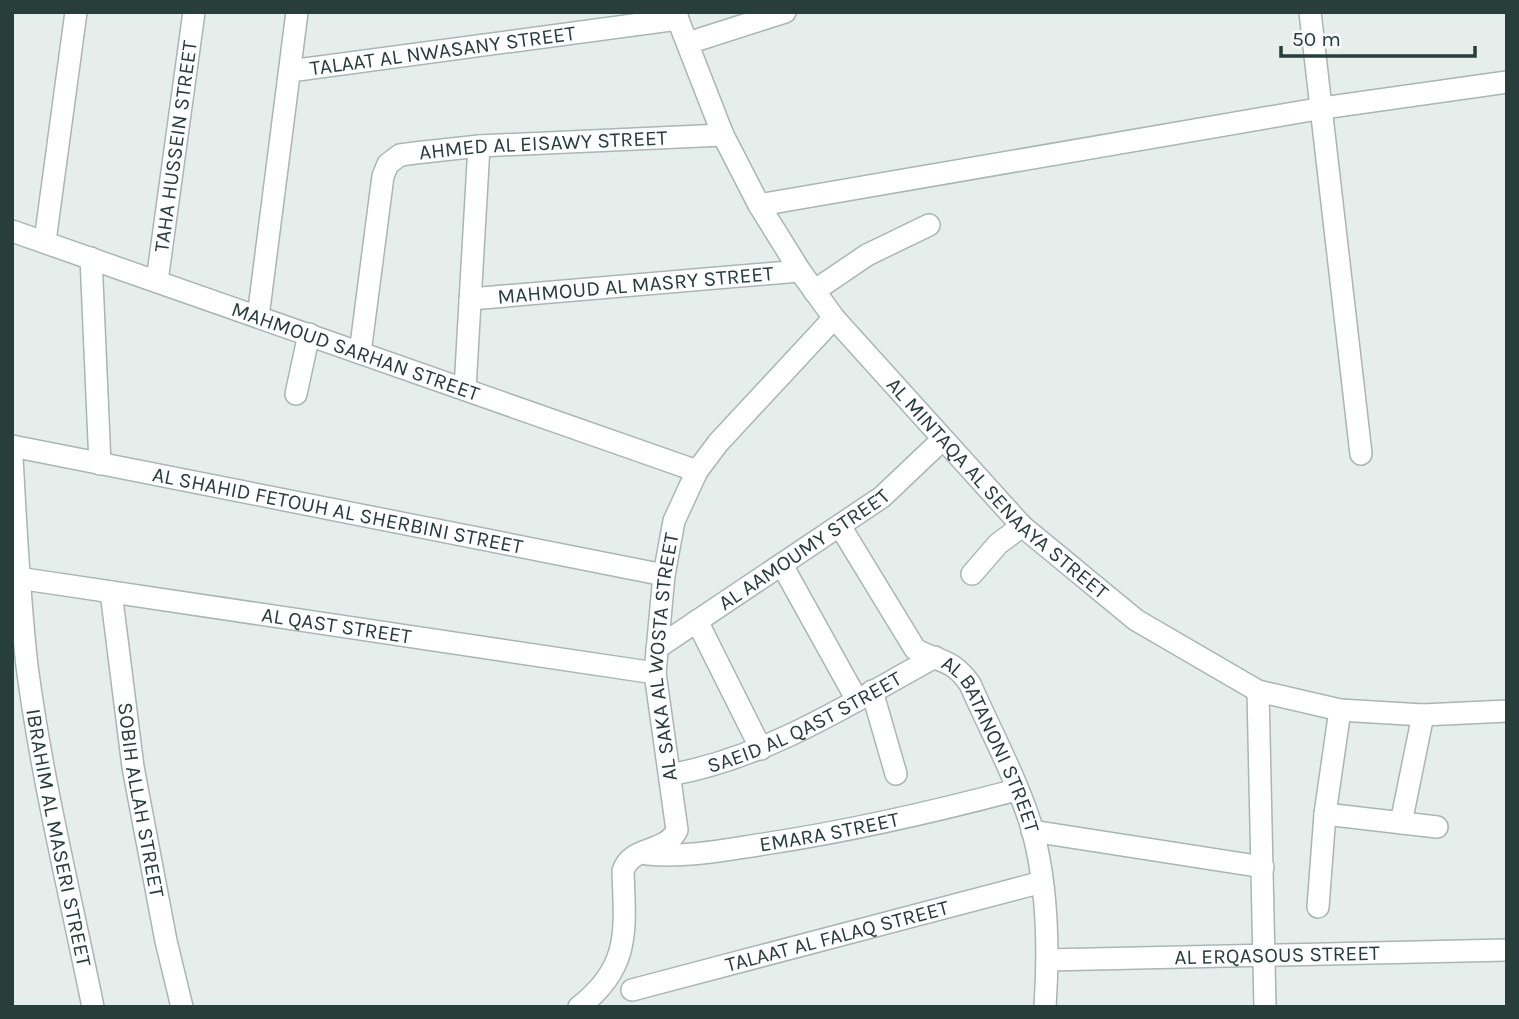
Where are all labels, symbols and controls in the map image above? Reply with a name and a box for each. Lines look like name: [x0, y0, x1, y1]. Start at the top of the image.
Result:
scale bar: [1281, 14, 1475, 58]
street label: TALAAT AL NWASANY STREET: [308, 21, 577, 80]
text: 50 m: [1292, 27, 1341, 51]
street label: TAHA HUSSEIN STREET: [149, 38, 202, 254]
street label: AHMED AL EISAWY STREET: [418, 126, 668, 165]
street label: MAHMOUD AL MASRY STREET: [496, 261, 775, 309]
street label: MAHMOUD SARHAN STREET: [228, 297, 483, 406]
street label: AL MINTAQA AL SENAAYA STREET: [882, 373, 1114, 604]
street label: AL SHAHID FETOUH AL SHERBINI STREET: [150, 462, 525, 559]
street label: AL AAMOUMY STREET: [714, 484, 895, 615]
street label: AL SAKA AL WOSTA STREET: [643, 530, 684, 783]
street label: AL QAST STREET: [260, 602, 413, 649]
street label: AL BATANONI STREET: [938, 650, 1045, 836]
street label: SAEID AL QAST STREET: [704, 666, 906, 778]
street label: SOBIH ALLAH STREET: [113, 701, 170, 900]
street label: IBRAHIM AL MASERI STREET: [21, 707, 96, 969]
street label: EMARA STREET: [758, 807, 902, 857]
street label: TALAAT AL FALAQ STREET: [723, 895, 952, 977]
street label: AL ERQASOUS STREET: [1174, 941, 1380, 969]

